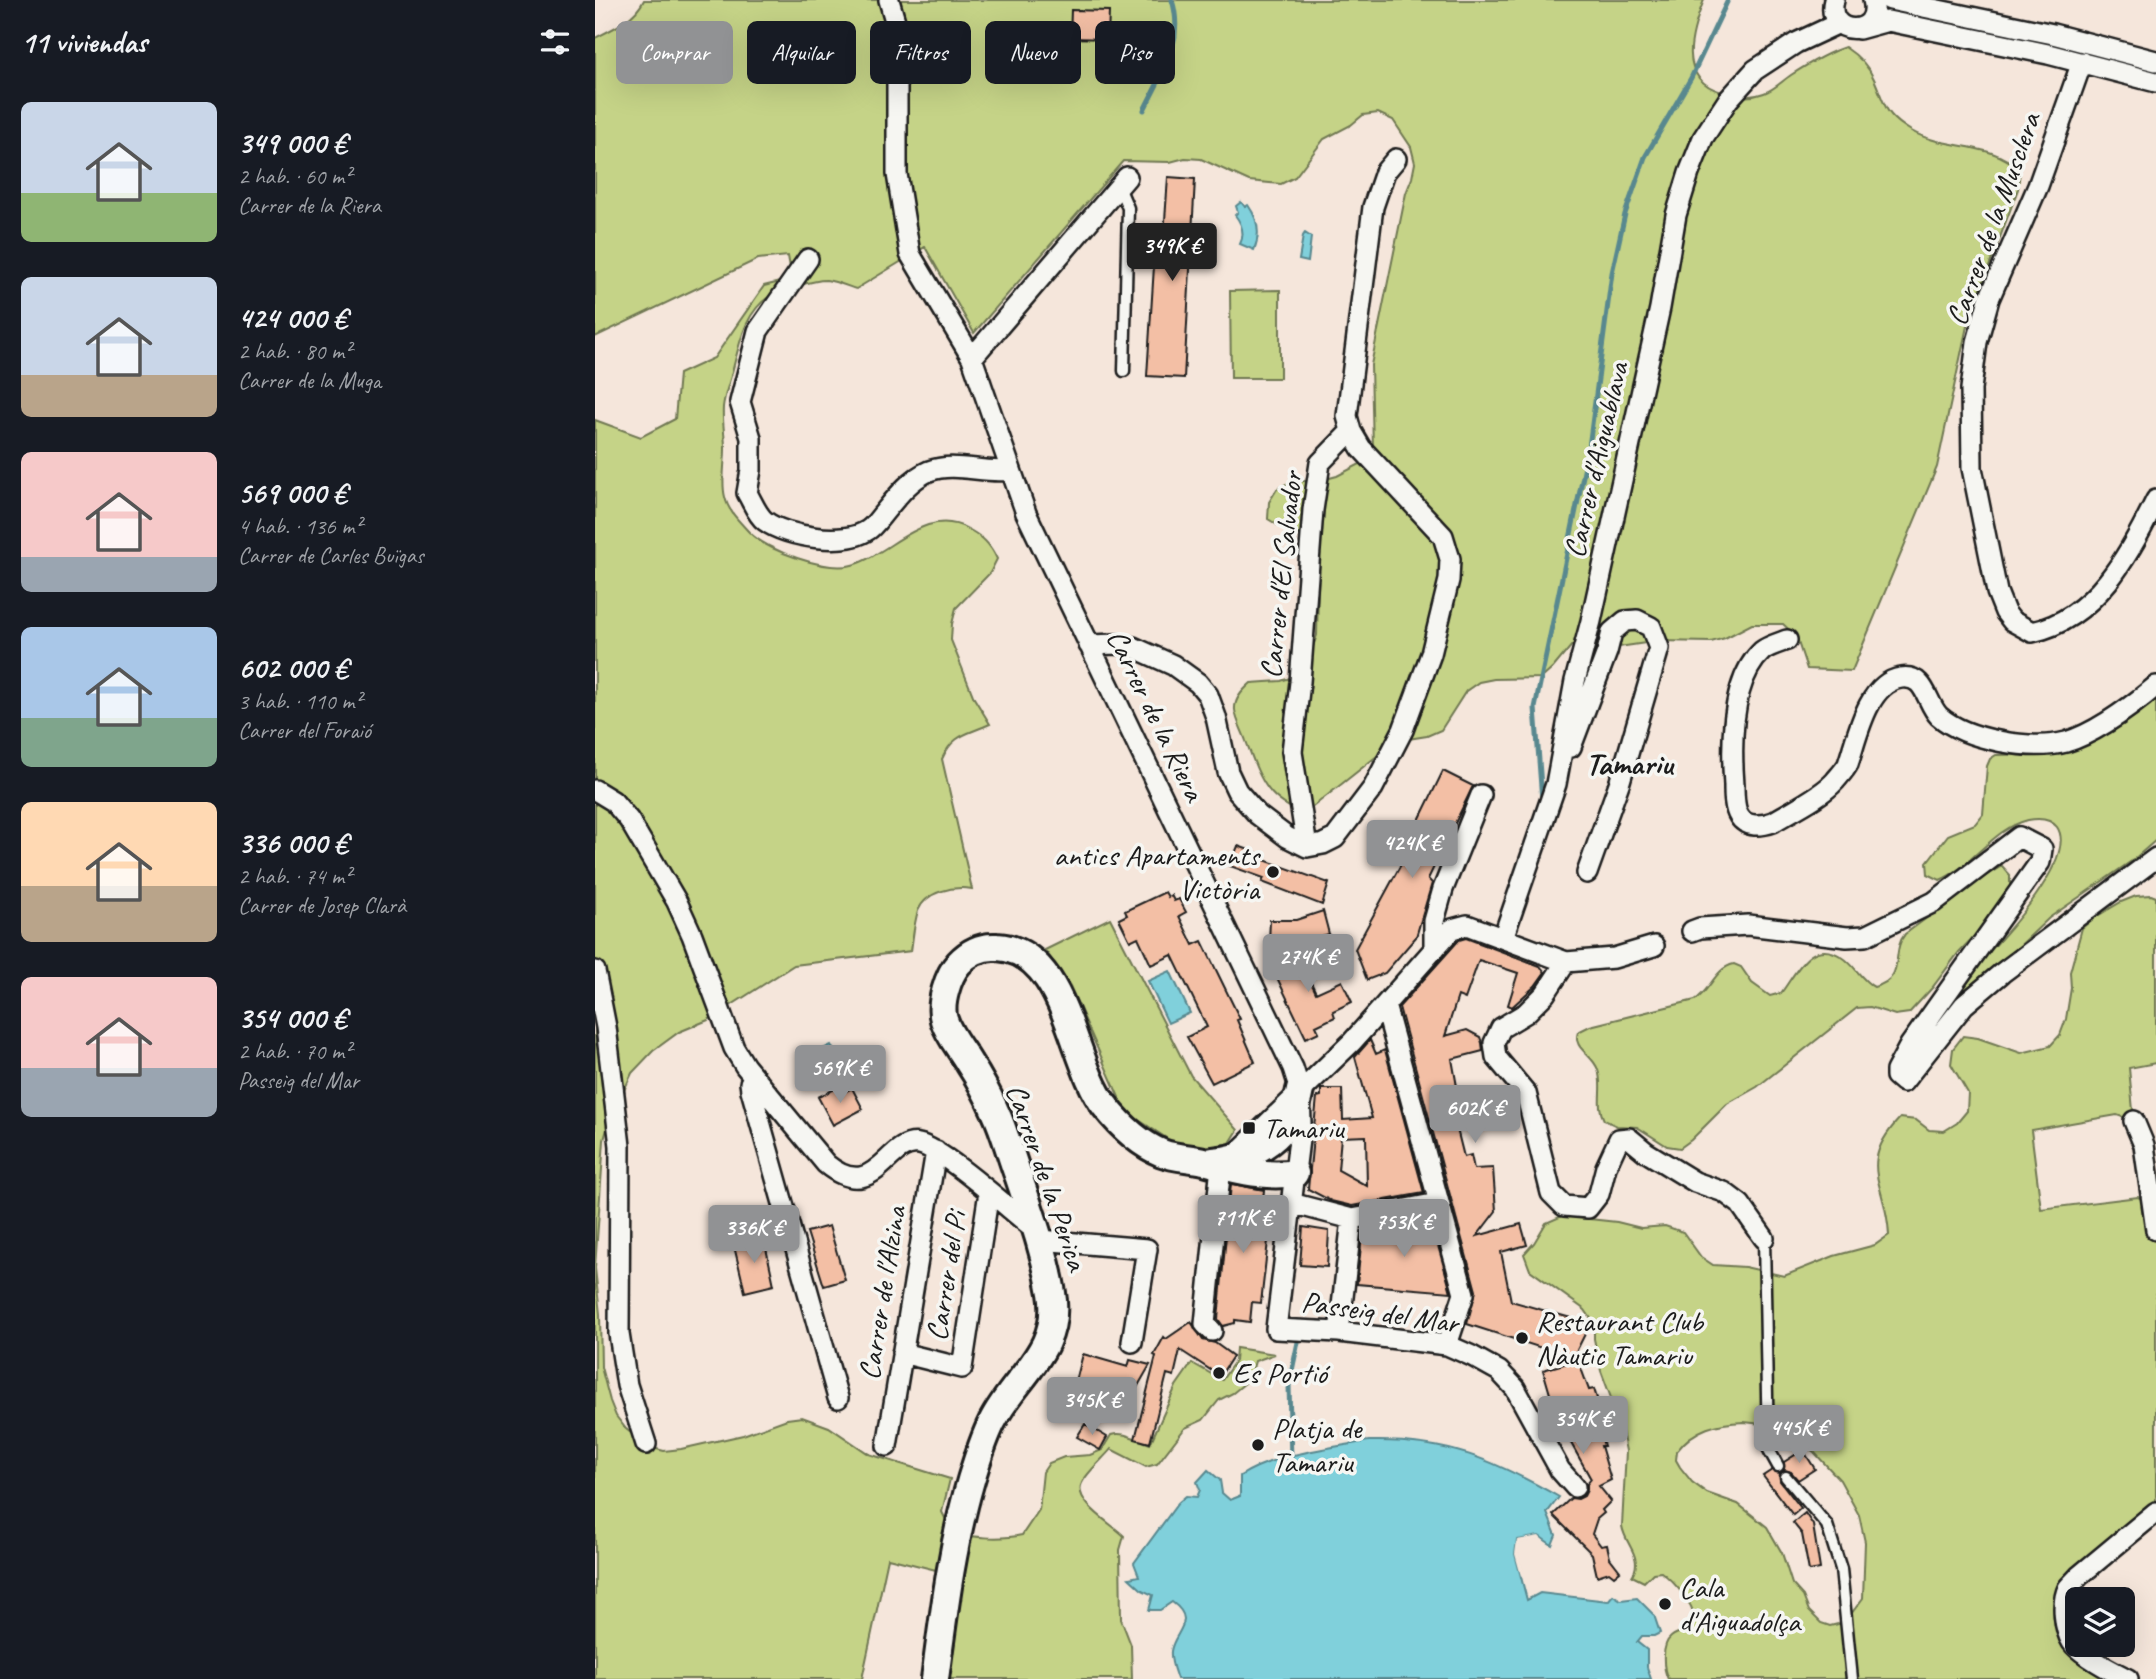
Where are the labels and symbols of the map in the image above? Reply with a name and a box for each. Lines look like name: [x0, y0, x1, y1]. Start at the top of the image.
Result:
street label: Carrer de la Musclera: [1937, 106, 2050, 330]
pin: 349K €: [1115, 224, 1229, 283]
street label: Carrer d'Aiguablava: [1555, 357, 1637, 561]
street label: Carrer d'El Salvador: [1251, 468, 1311, 680]
street label: Carrer de la Riera: [1098, 623, 1215, 809]
district label: Tamariu: [1585, 743, 1675, 784]
pin: 424K €: [1355, 820, 1469, 880]
place label: antics Apartaments Victòria: [1054, 836, 1262, 908]
marker: antics Apartaments Victòria: [1265, 864, 1281, 880]
pin: 274K €: [1251, 934, 1365, 994]
pin: 569K €: [783, 1046, 897, 1105]
street label: Carrer de la Perica: [997, 1079, 1097, 1277]
pin: 602K €: [1418, 1086, 1532, 1145]
place label: Tamariu: [1263, 1109, 1345, 1147]
marker: Tamariu: [1241, 1120, 1257, 1136]
pin: 711K €: [1186, 1196, 1300, 1255]
pin: 753K €: [1347, 1200, 1461, 1259]
street label: Carrer de l'Alzina: [850, 1202, 915, 1382]
street label: Carrer del Pi: [917, 1205, 975, 1343]
pin: 336K €: [697, 1206, 811, 1265]
street label: Passeig del Mar: [1299, 1282, 1463, 1342]
place label: Restaurant Club Nàutic Tamariu: [1536, 1302, 1705, 1374]
marker: Restaurant Club Nàutic Tamariu: [1514, 1330, 1530, 1346]
place label: Es Portió: [1233, 1354, 1331, 1392]
marker: Es Portió: [1211, 1365, 1227, 1381]
pin: 345K €: [1035, 1378, 1149, 1437]
pin: 354K €: [1526, 1396, 1640, 1456]
pin: 445K €: [1742, 1406, 1856, 1465]
place label: Platja de Tamariu: [1272, 1409, 1364, 1481]
marker: Platja de Tamariu: [1250, 1437, 1266, 1453]
place label: Cala d'Aiguadolça: [1679, 1568, 1802, 1640]
marker: Cala d'Aiguadolça: [1657, 1596, 1673, 1612]

